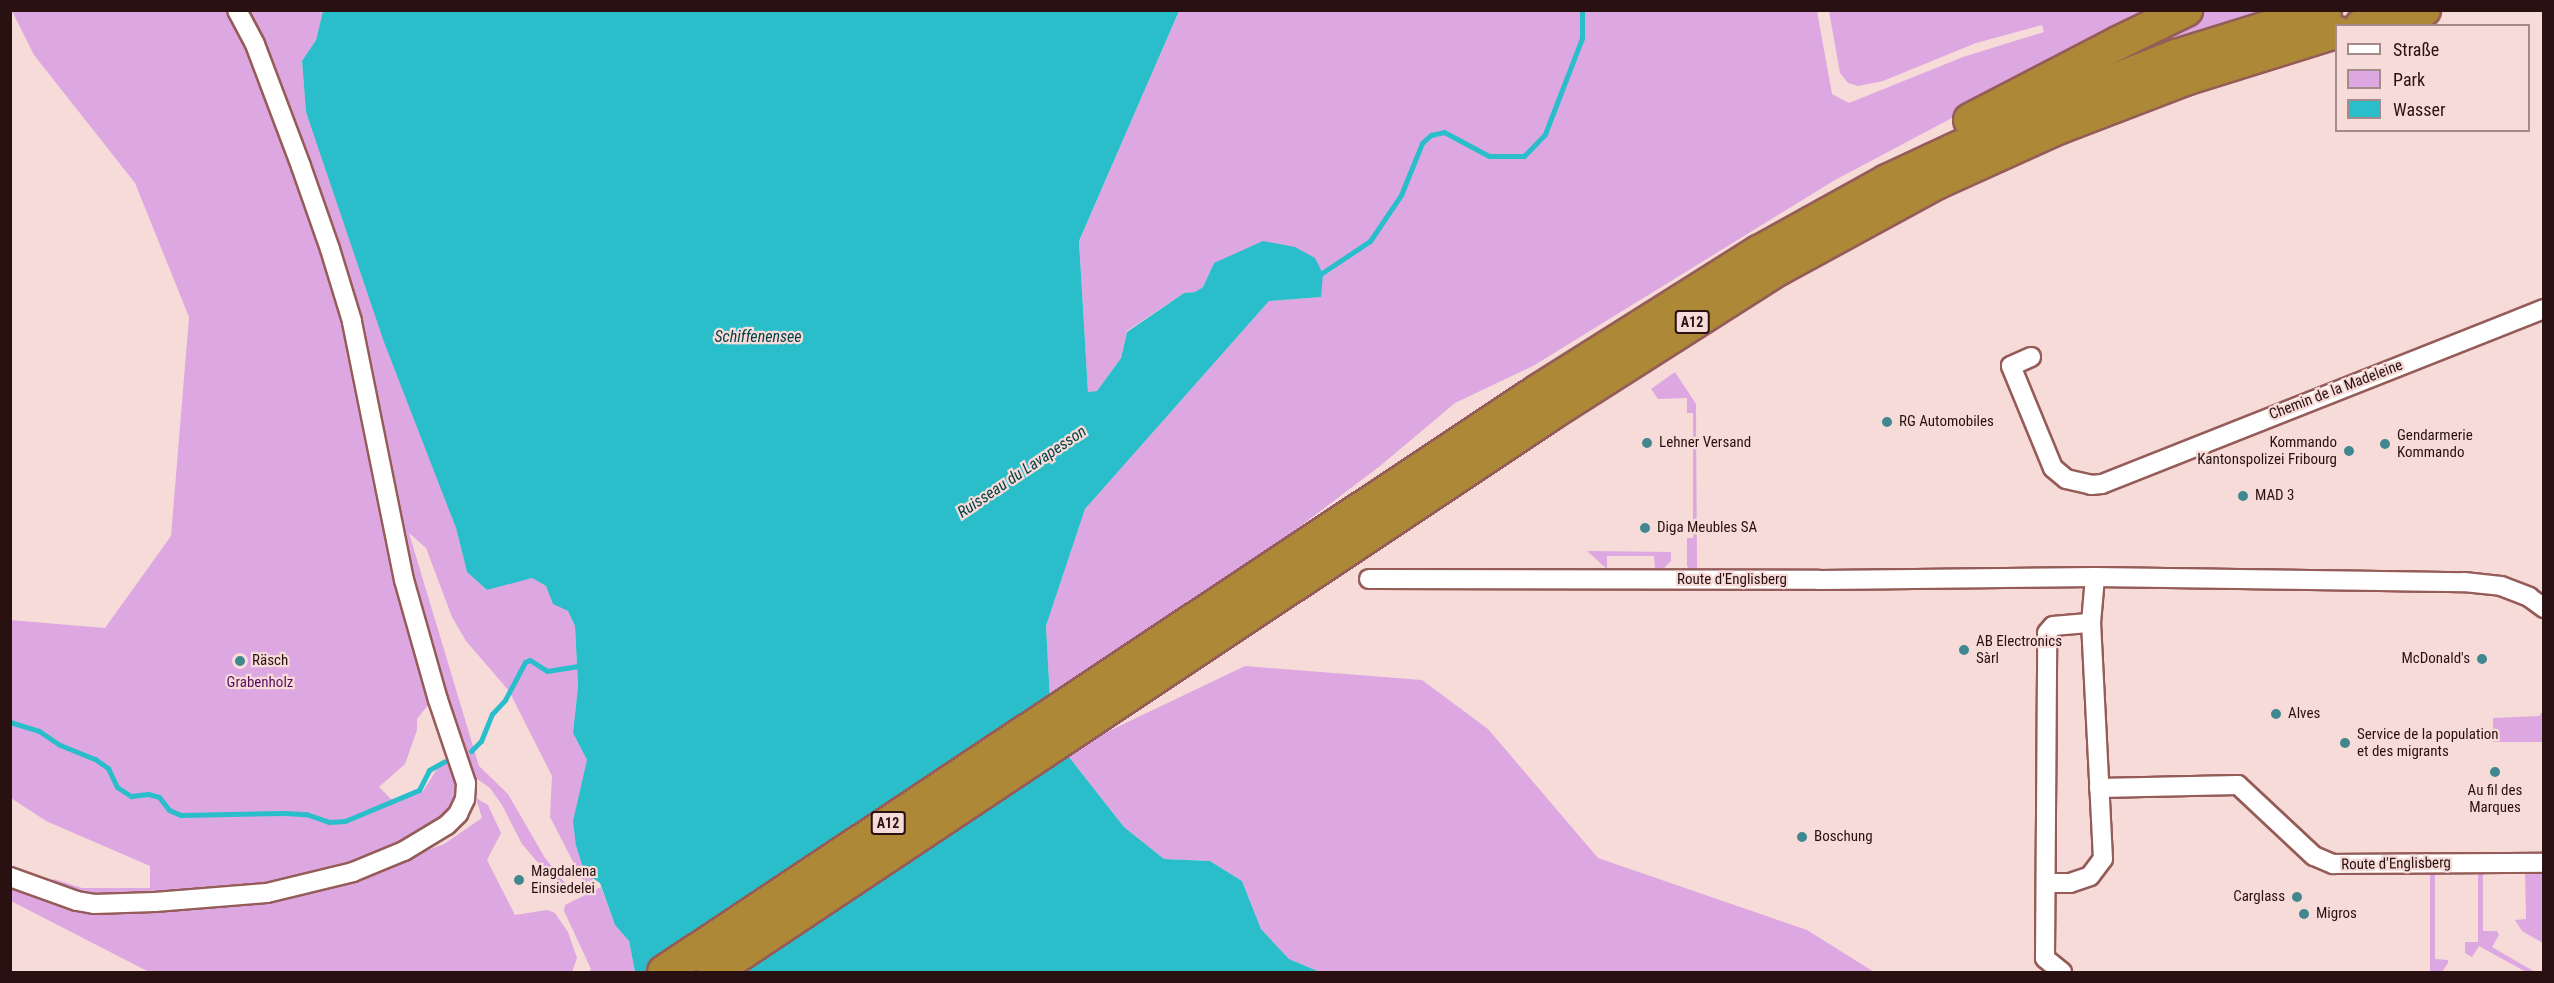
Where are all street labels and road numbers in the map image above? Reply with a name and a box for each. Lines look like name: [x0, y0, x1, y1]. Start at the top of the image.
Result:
road number: A12: [1674, 311, 1710, 333]
street label: Chemin de la Madeleine: [2267, 356, 2405, 424]
street label: Route d'Englisberg: [1677, 571, 1787, 589]
road number: A12: [870, 812, 906, 834]
street label: Route d'Englisberg: [2341, 854, 2451, 874]

